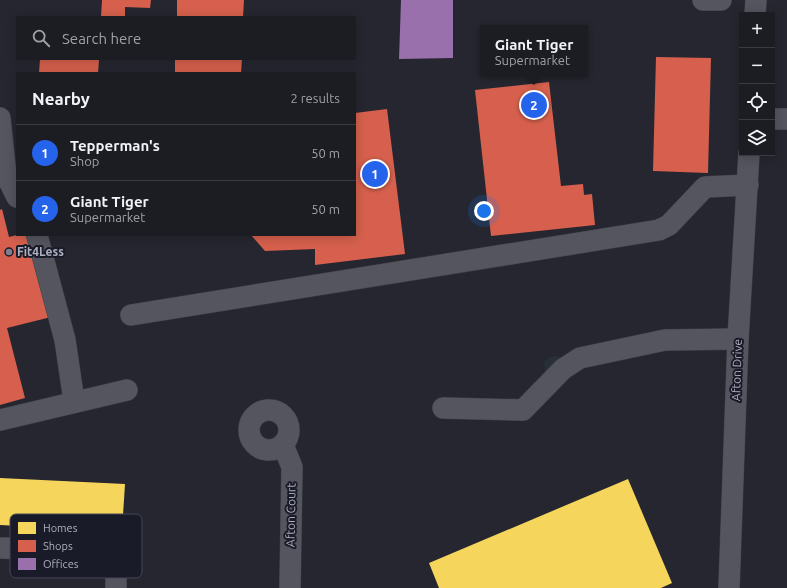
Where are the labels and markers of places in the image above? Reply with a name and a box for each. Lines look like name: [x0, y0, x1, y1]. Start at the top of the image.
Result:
pin: 2: [521, 90, 547, 120]
pin: 1: [362, 159, 388, 189]
place label: Fit4Less: [17, 245, 64, 258]
marker: Fit4Less: [4, 247, 14, 257]

